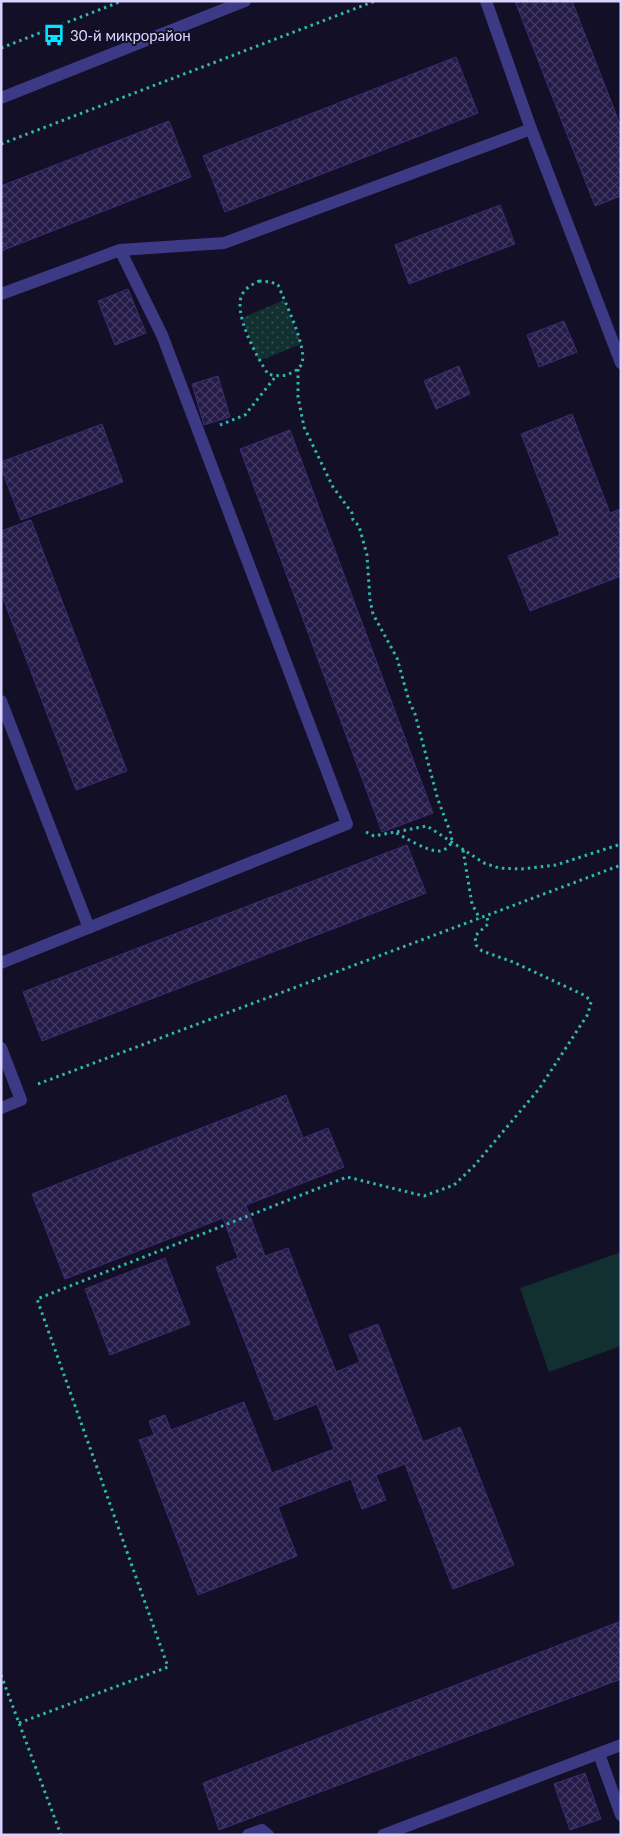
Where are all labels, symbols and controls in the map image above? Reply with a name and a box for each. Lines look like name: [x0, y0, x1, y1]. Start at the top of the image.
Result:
bus stop icon: 30-й микрорайон: [41, 22, 67, 48]
place label: 30-й микрорайон: [70, 26, 191, 44]

